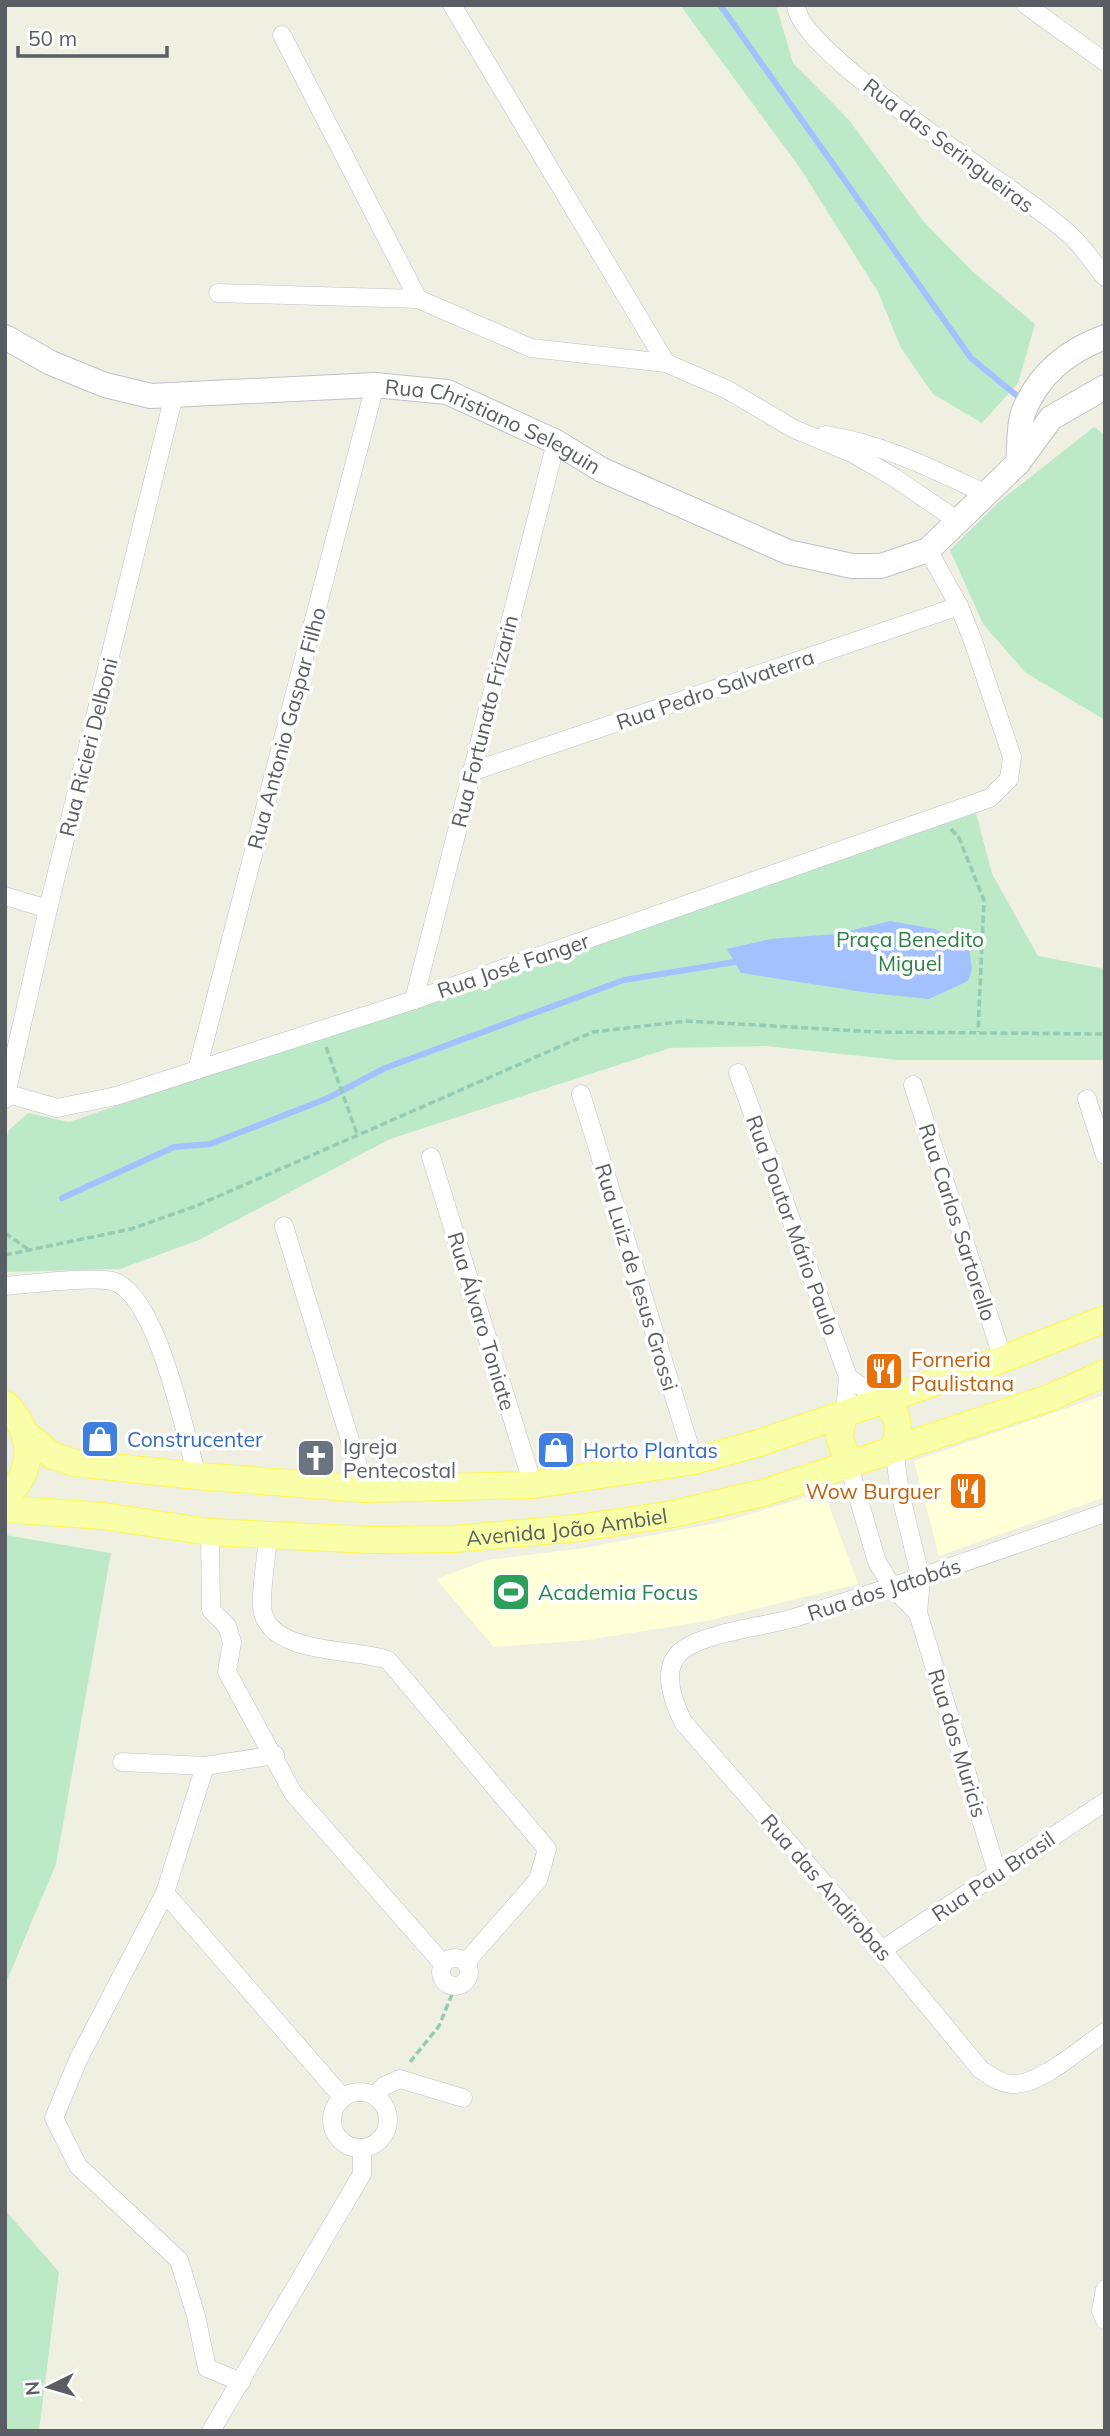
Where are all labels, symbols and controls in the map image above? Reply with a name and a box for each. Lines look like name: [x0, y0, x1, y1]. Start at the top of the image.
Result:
scale bar: [18, 14, 166, 58]
text: 50 m: [28, 25, 77, 51]
street label: Rua das Seringueiras: [859, 72, 1039, 218]
street label: Rua Christiano Seleguin: [384, 373, 606, 479]
street label: Rua Antonio Gaspar Filho: [241, 604, 331, 852]
street label: Rua Fortunato Frizarin: [445, 612, 523, 830]
street label: Rua Pedro Salvaterra: [613, 643, 817, 735]
street label: Rua Ricieri Delboni: [53, 655, 123, 839]
park label: Praça Benedito Miguel: [836, 926, 984, 976]
street label: Rua José Fanger: [434, 927, 593, 1003]
street label: Rua Doutor Mário Paulo: [741, 1111, 845, 1339]
street label: Rua Carlos Sartorello: [914, 1120, 1002, 1324]
street label: Rua Luiz de Jesus Grossi: [590, 1160, 684, 1394]
street label: Rua Álvaro Toniate: [442, 1229, 522, 1413]
place label: Forneria Paulistana: [911, 1346, 1014, 1396]
restaurant icon: Forneria Paulistana: [863, 1350, 905, 1392]
shop icon: Construcenter: [79, 1418, 121, 1460]
place label: Construcenter: [127, 1426, 263, 1452]
shop icon: Horto Plantas: [535, 1429, 577, 1471]
place label: Igreja Pentecostal: [343, 1433, 456, 1483]
church icon: Igreja Pentecostal: [295, 1437, 337, 1479]
place label: Horto Plantas: [583, 1437, 718, 1463]
restaurant icon: Wow Burguer: [947, 1470, 989, 1512]
place label: Wow Burguer: [806, 1478, 941, 1504]
street label: Avenida João Ambiel: [465, 1502, 669, 1551]
street label: Rua dos Jatobás: [804, 1552, 964, 1626]
sports icon: Academia Focus: [490, 1571, 532, 1613]
place label: Academia Focus: [538, 1579, 698, 1605]
street label: Rua dos Muricis: [923, 1666, 993, 1820]
street label: Rua das Andirobas: [756, 1808, 898, 1966]
street label: Rua Pau Brasil: [926, 1825, 1060, 1927]
north arrow: [14, 2352, 84, 2422]
text: N: [19, 2380, 45, 2397]

